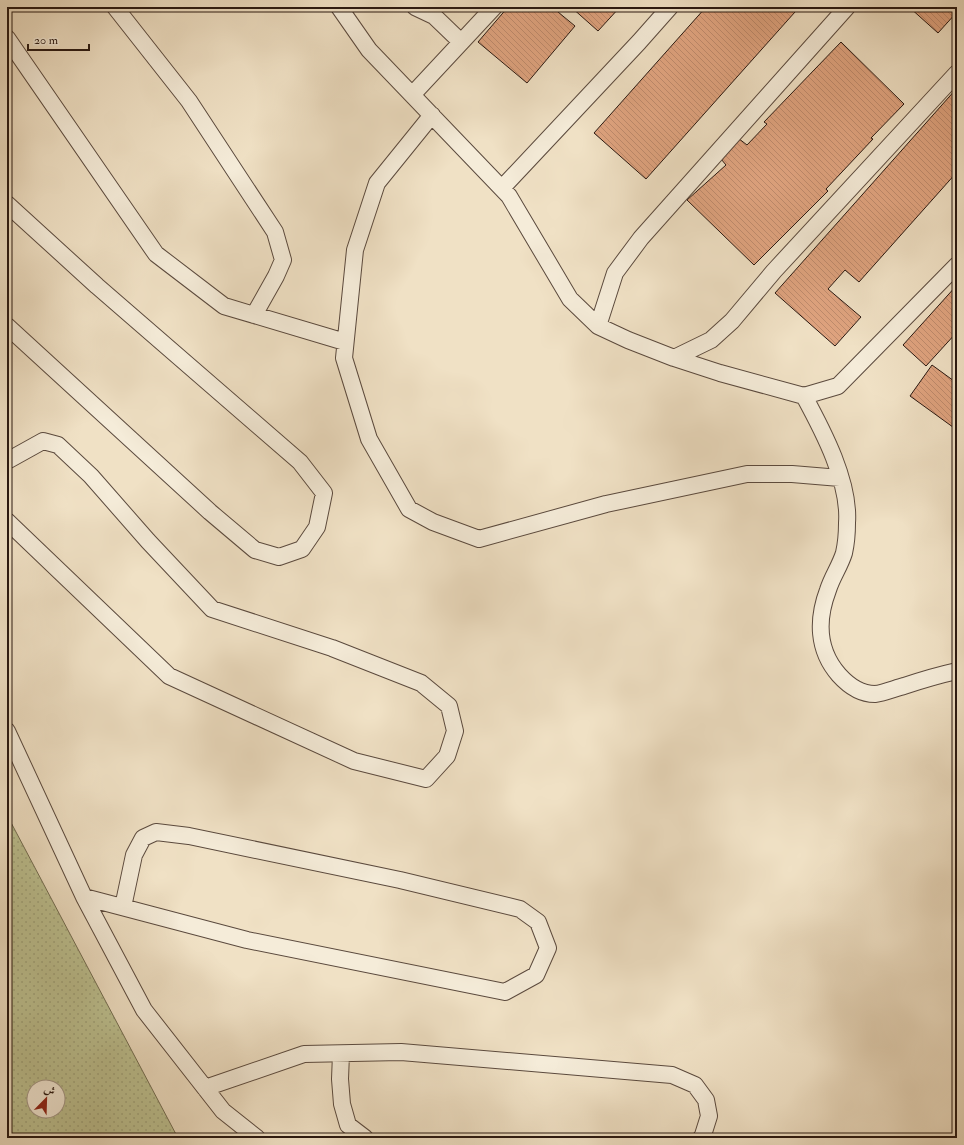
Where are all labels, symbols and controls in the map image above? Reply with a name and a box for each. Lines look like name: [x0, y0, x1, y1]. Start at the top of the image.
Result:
scale bar: [28, 26, 89, 52]
text: 20 m: [34, 33, 59, 48]
north arrow: [26, 1079, 66, 1119]
text: ش: [42, 1082, 57, 1098]

